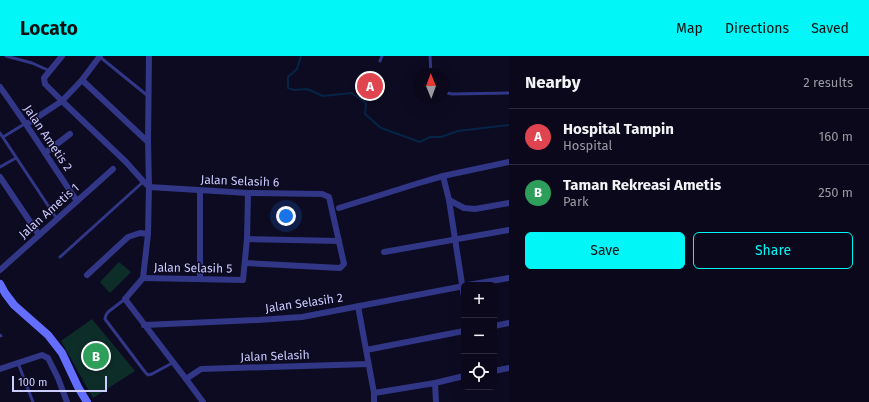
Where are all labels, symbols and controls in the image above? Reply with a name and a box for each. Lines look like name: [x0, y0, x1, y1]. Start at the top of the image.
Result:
text: Locato: [20, 17, 78, 40]
text: Map: [676, 20, 703, 37]
text: Directions: [725, 20, 789, 37]
text: Saved: [811, 20, 849, 37]
north arrow: [413, 68, 449, 104]
pin: A: [357, 71, 383, 101]
text: Nearby: [525, 72, 580, 93]
text: 2 results: [803, 75, 853, 90]
street label: Jalan Ametis 2: [21, 102, 75, 174]
text: Hospital Tampin: [563, 120, 674, 138]
text: A: [534, 129, 542, 144]
text: 160 m: [819, 129, 853, 144]
text: Hospital: [563, 138, 612, 153]
street label: Jalan Selasih 6: [200, 173, 280, 189]
text: Taman Rekreasi Ametis: [563, 176, 721, 194]
street label: Jalan Ametis 1: [16, 180, 82, 242]
text: B: [534, 185, 542, 200]
text: 250 m: [818, 185, 853, 200]
text: Park: [563, 194, 589, 209]
your location: [276, 206, 296, 226]
button: Save: [525, 232, 685, 269]
button: Share: [693, 232, 853, 269]
street label: Jalan Selasih 5: [154, 260, 232, 276]
map controls: [461, 282, 497, 390]
button: +: [461, 282, 497, 318]
street label: Jalan Selasih 2: [264, 291, 344, 315]
button: −: [461, 318, 497, 354]
pin: B: [83, 341, 109, 371]
street label: Jalan Selasih: [240, 348, 310, 364]
button: locate: [461, 354, 497, 390]
scale bar: [12, 374, 107, 393]
text: 100 m: [18, 376, 47, 389]

